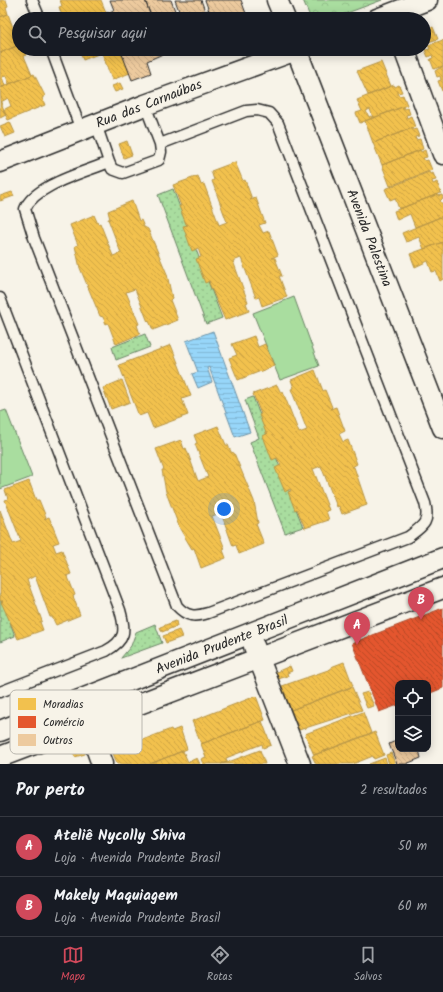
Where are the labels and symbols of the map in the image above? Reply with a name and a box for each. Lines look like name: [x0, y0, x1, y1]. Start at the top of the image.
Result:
street label: Rua das Carnaúbas: [93, 74, 205, 134]
street label: Avenida Palestina: [340, 186, 398, 290]
your location: [214, 499, 234, 519]
pin: B: [408, 587, 434, 620]
street label: Avenida Prudente Brasil: [152, 609, 292, 680]
pin: A: [344, 612, 370, 645]
legend: [10, 690, 142, 754]
text: Moradias: [43, 696, 84, 714]
text: Comércio: [43, 714, 84, 732]
text: Outros: [43, 732, 73, 750]

